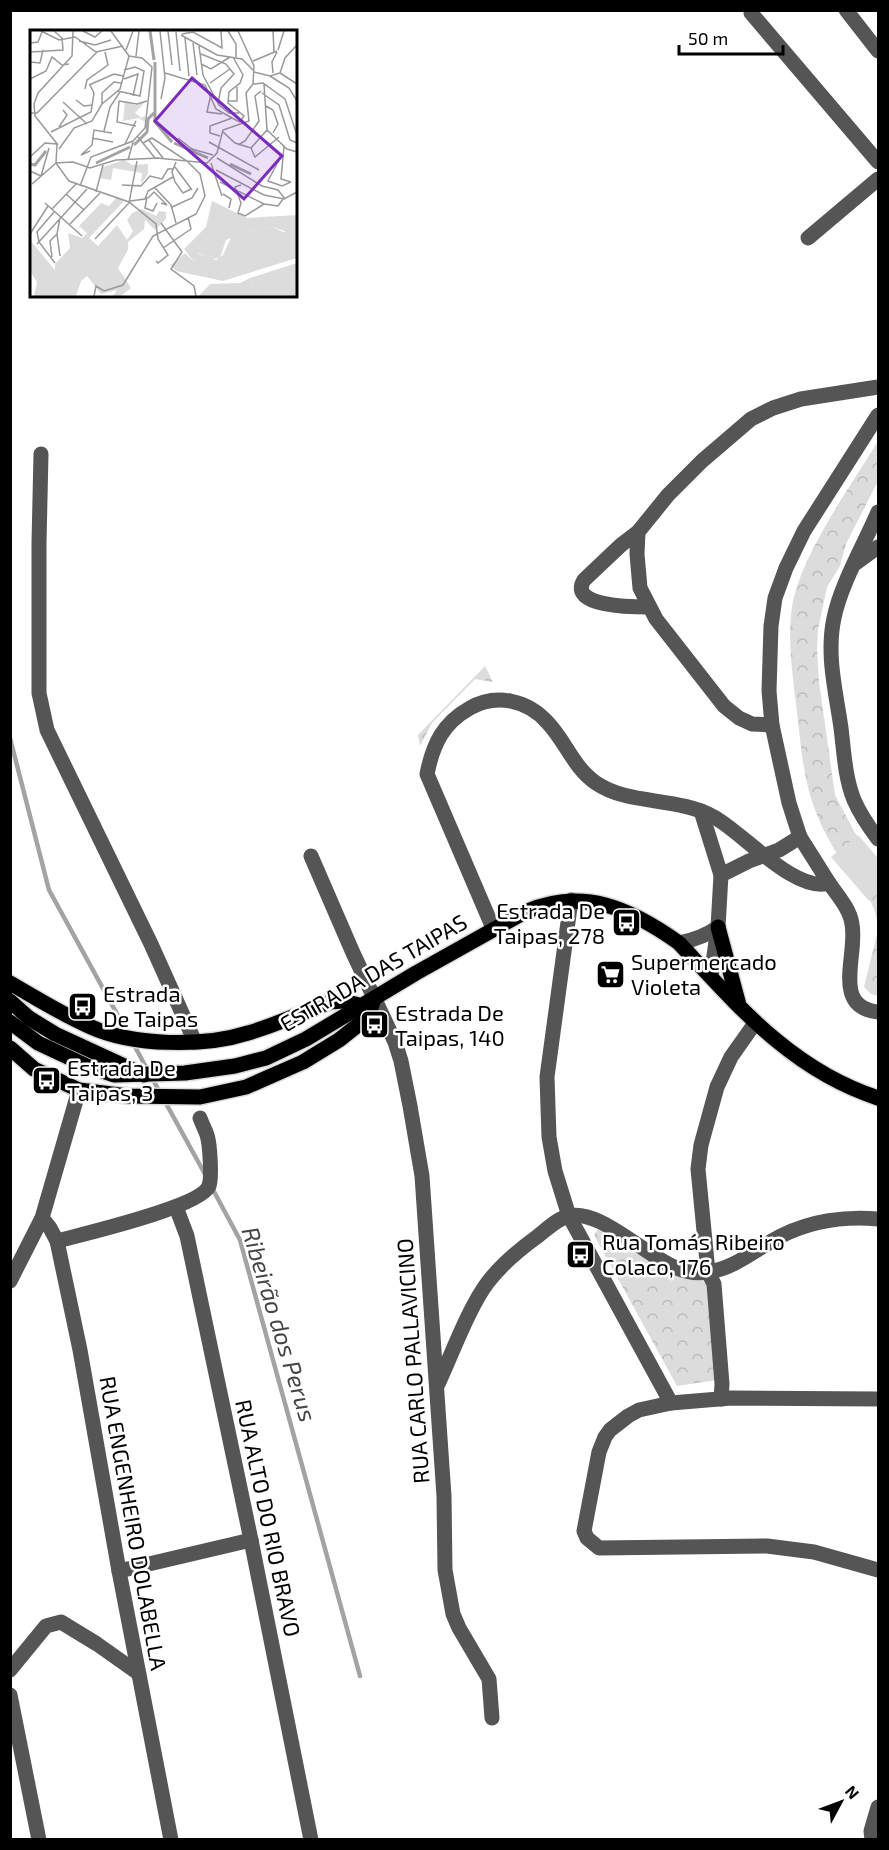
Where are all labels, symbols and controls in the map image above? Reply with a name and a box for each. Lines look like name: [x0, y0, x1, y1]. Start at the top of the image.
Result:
scale bar: [679, 18, 782, 56]
text: 50 m: [688, 27, 728, 49]
inset map: [30, 30, 297, 297]
place label: Estrada De Taipas, 278: [494, 897, 605, 948]
bus stop icon: Estrada De Taipas, 278: [610, 907, 642, 939]
street label: ESTRADA DAS TAIPAS: [275, 908, 471, 1036]
place label: Supermercado Violeta: [631, 948, 777, 999]
supermarket icon: Supermercado Violeta: [594, 958, 626, 990]
place label: Estrada De Taipas: [103, 980, 198, 1031]
bus stop icon: Estrada De Taipas: [66, 990, 98, 1022]
place label: Estrada De Taipas, 140: [395, 999, 505, 1050]
bus stop icon: Estrada De Taipas, 140: [358, 1009, 390, 1041]
place label: Estrada De Taipas, 3: [67, 1054, 176, 1105]
bus stop icon: Estrada De Taipas, 3: [30, 1064, 62, 1096]
water label: Ribeirão dos Perus: [237, 1223, 323, 1425]
place label: Rua Tomás Ribeiro Colaco, 176: [602, 1228, 785, 1279]
street label: RUA CARLO PALLAVICINO: [390, 1238, 434, 1484]
bus stop icon: Rua Tomás Ribeiro Colaco, 176: [565, 1238, 597, 1270]
street label: RUA ENGENHEIRO DOLABELLA: [95, 1374, 173, 1672]
street label: RUA ALTO DO RIO BRAVO: [231, 1397, 307, 1639]
north arrow: [811, 1772, 871, 1832]
text: N: [842, 1781, 864, 1802]

